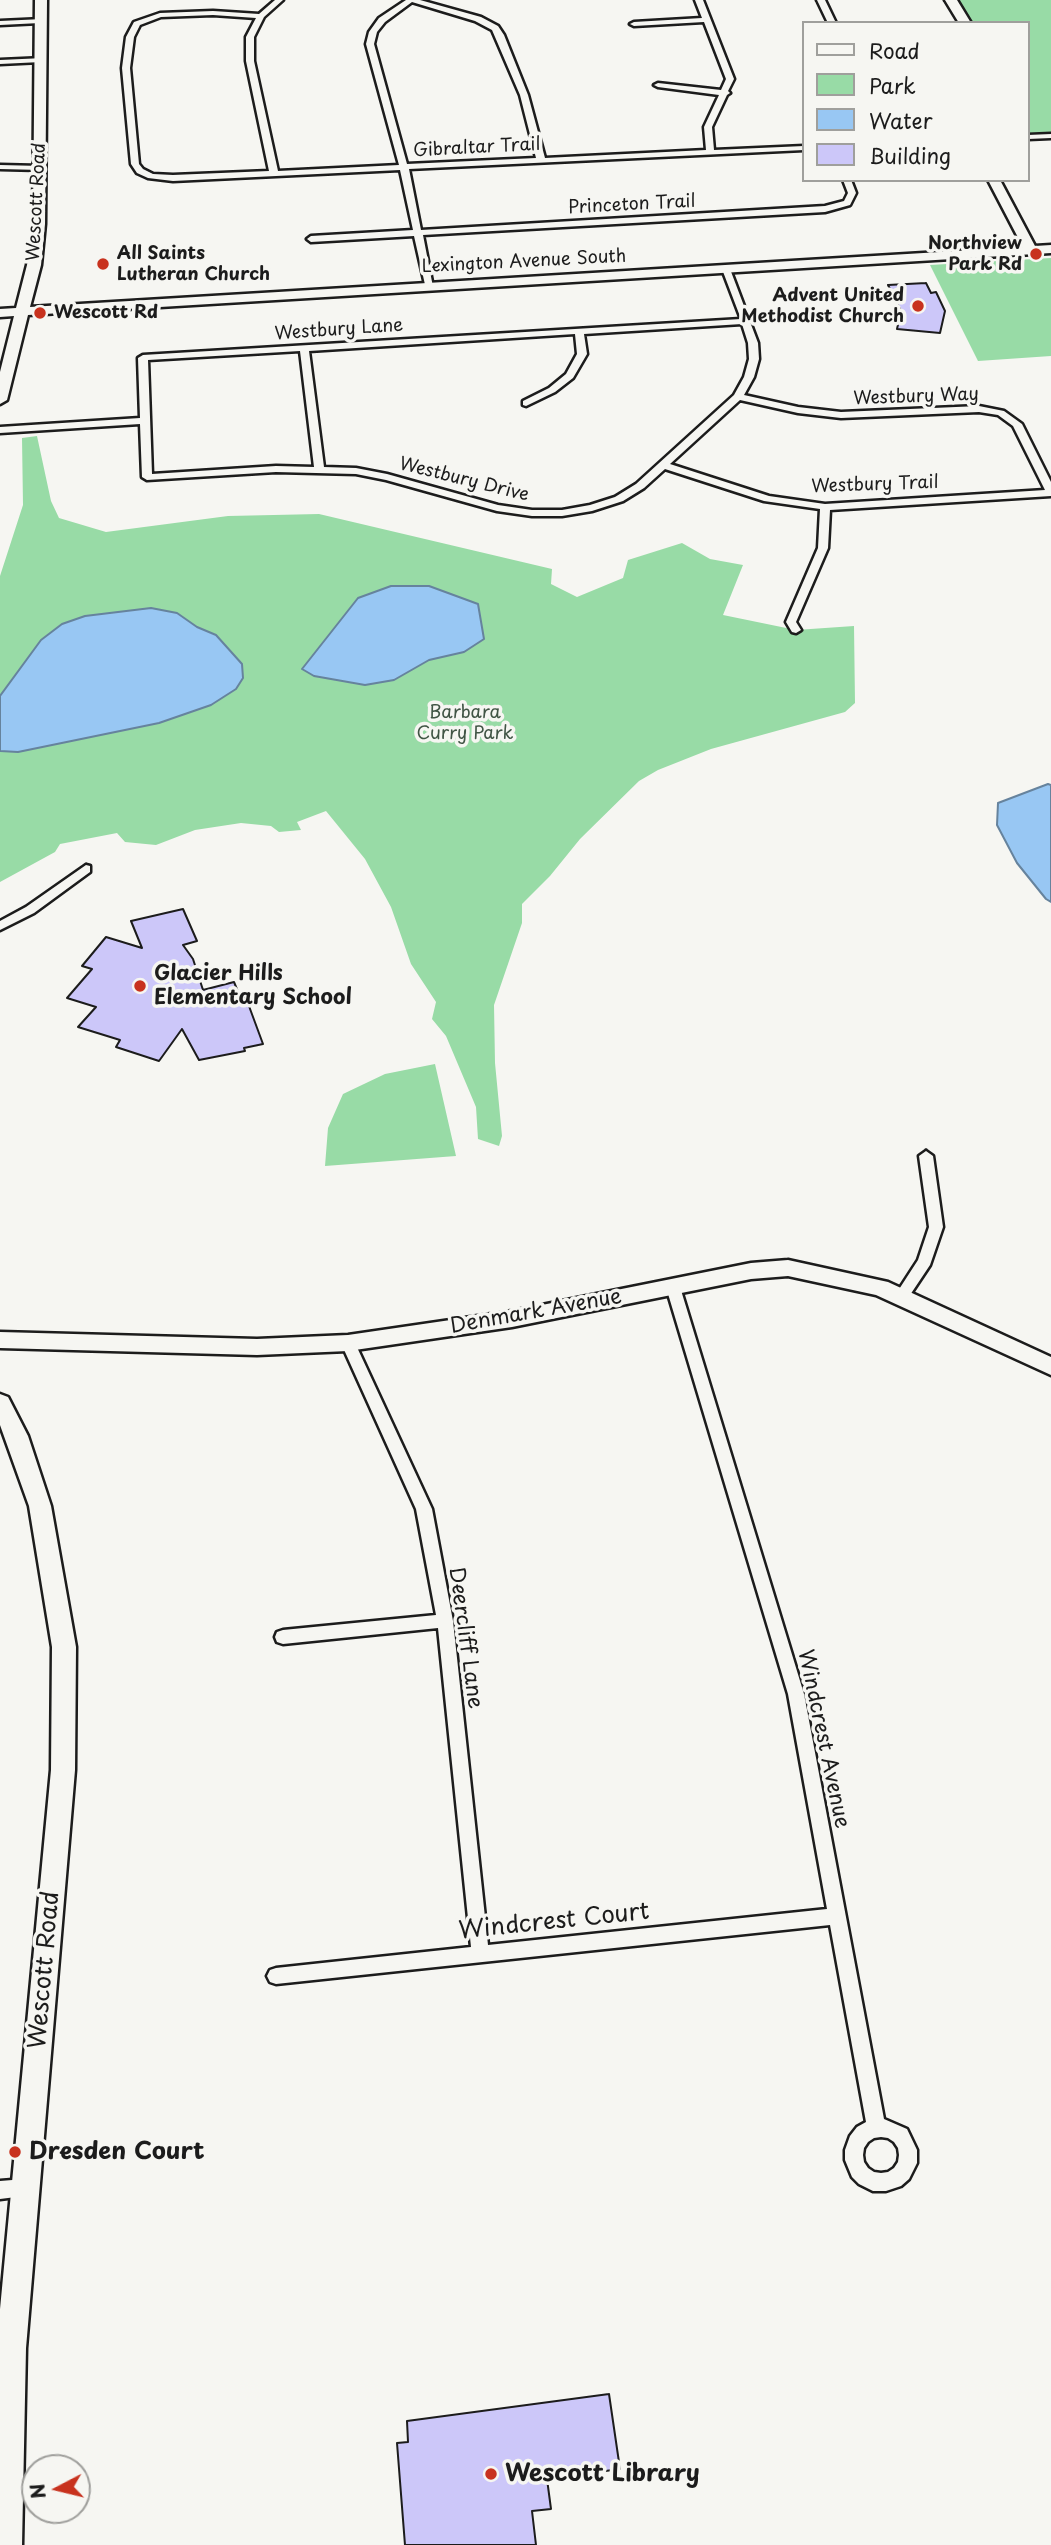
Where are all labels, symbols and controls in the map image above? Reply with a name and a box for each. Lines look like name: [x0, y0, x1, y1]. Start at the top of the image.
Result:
legend: [802, 21, 1030, 182]
text: Road: [869, 34, 920, 66]
text: Park: [869, 69, 916, 101]
text: Water: [869, 104, 932, 136]
street label: Gibraltar Trail: [413, 134, 541, 162]
text: Building: [869, 139, 951, 171]
street label: Wescott Road: [23, 142, 51, 262]
street label: Princeton Trail: [568, 191, 696, 219]
place label: Northview Park Rd: [928, 233, 1022, 276]
place label: All Saints Lutheran Church: [117, 243, 270, 286]
street label: Lexington Avenue South: [421, 246, 627, 278]
marker: Northview Park Rd: [1028, 246, 1044, 262]
marker: All Saints Lutheran Church: [95, 256, 111, 272]
place label: Advent United Methodist Church: [741, 285, 904, 328]
marker: Advent United Methodist Church: [910, 298, 926, 314]
place label: Wescott Rd: [54, 302, 158, 324]
marker: Wescott Rd: [32, 305, 48, 321]
street label: Westbury Lane: [274, 315, 404, 345]
street label: Westbury Way: [853, 384, 979, 410]
street label: Westbury Drive: [397, 453, 531, 507]
street label: Westbury Trail: [811, 472, 939, 498]
park label: Barbara Curry Park: [417, 702, 513, 744]
place label: Glacier Hills Elementary School: [154, 961, 352, 1011]
marker: Glacier Hills Elementary School: [132, 978, 148, 994]
street label: Denmark Avenue: [448, 1285, 624, 1339]
street label: Deercliff Lane: [443, 1566, 487, 1710]
street label: Windcrest Avenue: [792, 1647, 854, 1831]
street label: Wescott Road: [24, 1890, 66, 2050]
street label: Windcrest Court: [457, 1898, 651, 1946]
place label: Dresden Court: [29, 2138, 205, 2166]
marker: Dresden Court: [7, 2144, 23, 2160]
north arrow: [21, 2454, 91, 2524]
place label: Wescott Library: [505, 2460, 700, 2488]
marker: Wescott Library: [483, 2466, 499, 2482]
text: N: [22, 2482, 52, 2500]

